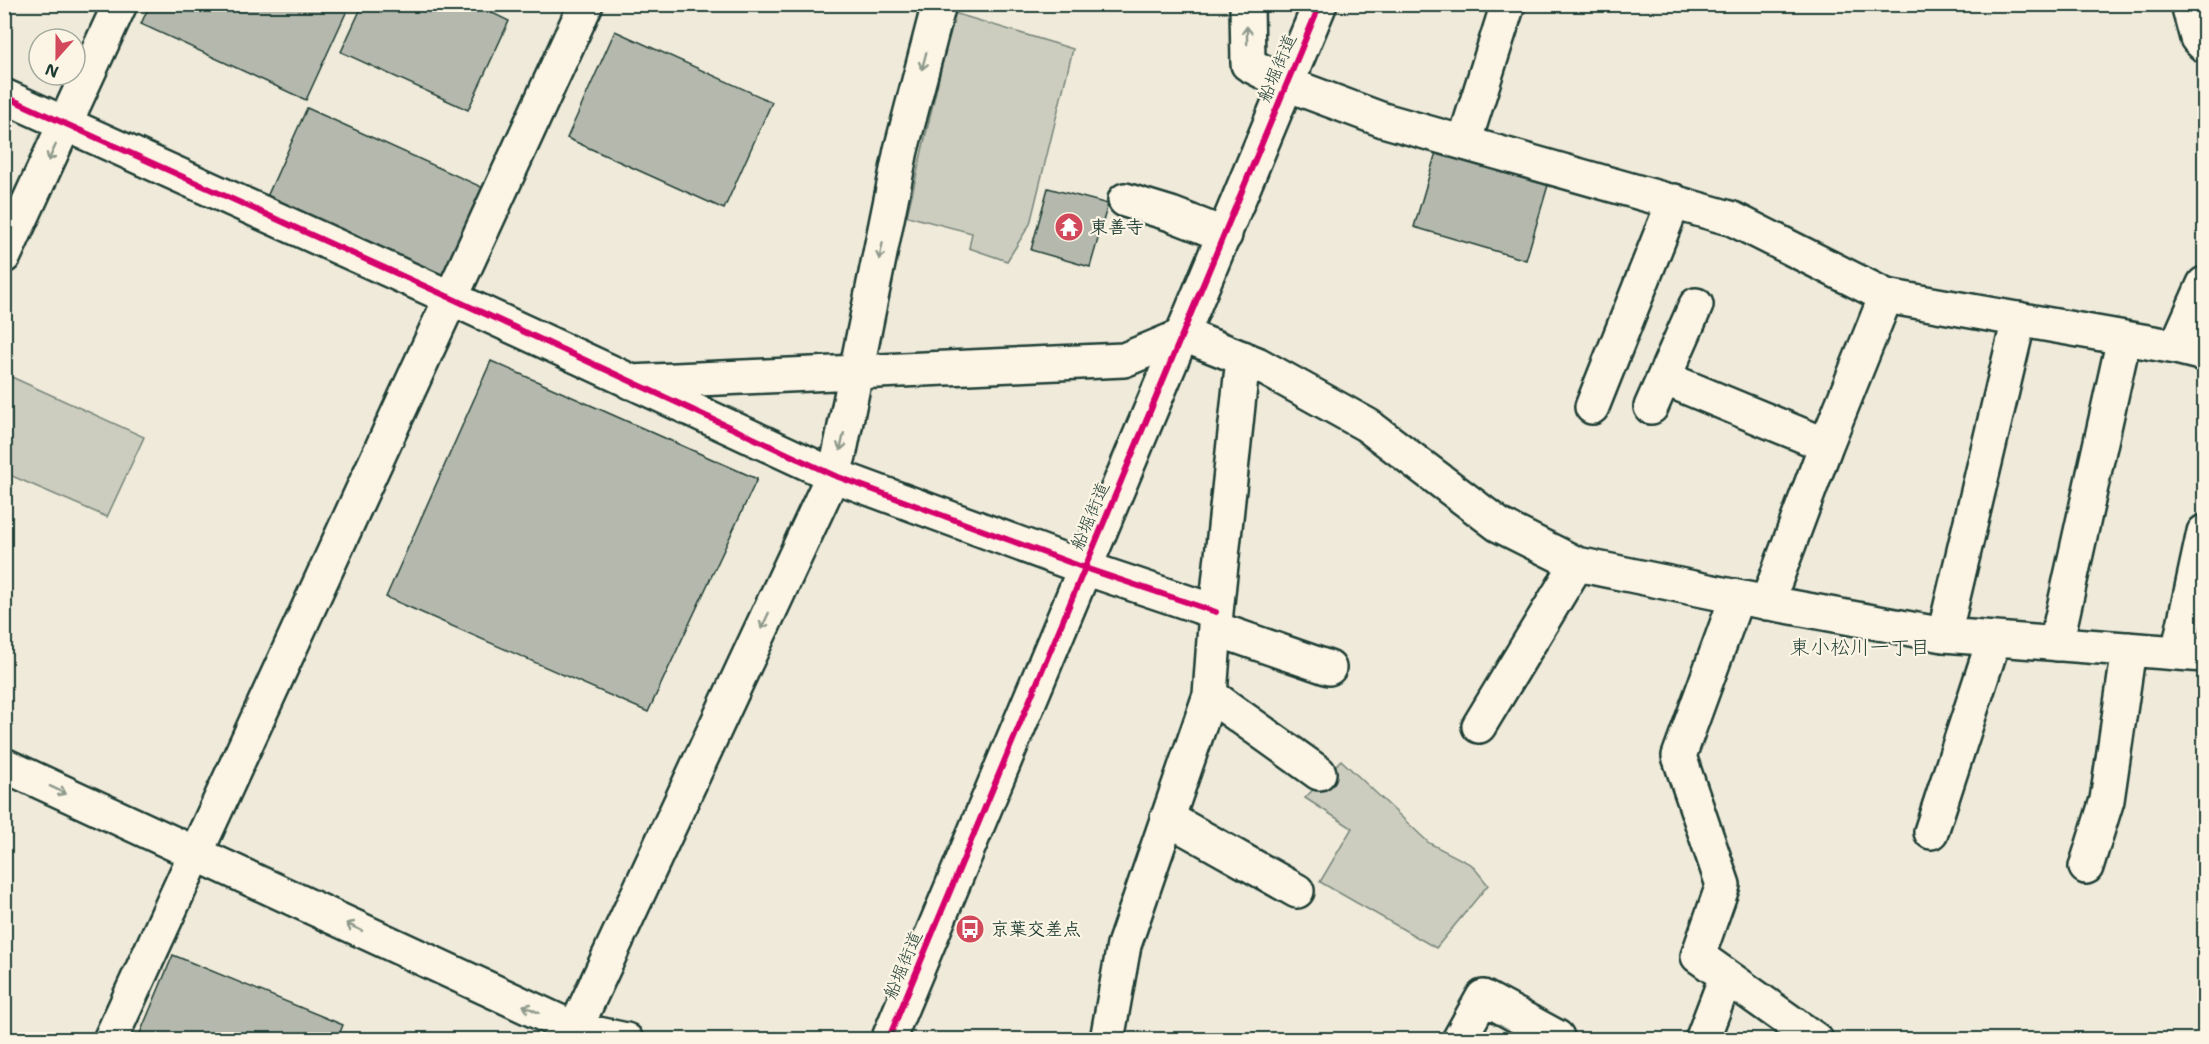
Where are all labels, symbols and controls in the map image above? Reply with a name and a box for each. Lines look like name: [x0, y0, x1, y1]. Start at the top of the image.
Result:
one-way arrow: [1242, 26, 1253, 46]
north arrow: [27, 27, 87, 87]
street label: 船堀街道: [1252, 30, 1302, 106]
one-way arrow: [918, 51, 930, 70]
text: N: [42, 58, 61, 83]
one-way arrow: [45, 144, 57, 162]
temple icon: 東善寺: [1053, 211, 1085, 243]
place label: 東善寺: [1090, 215, 1144, 239]
one-way arrow: [875, 241, 886, 260]
one-way arrow: [835, 432, 847, 451]
street label: 船堀街道: [1065, 478, 1115, 554]
one-way arrow: [758, 611, 770, 629]
district label: 東小松川一丁目: [1790, 634, 1930, 660]
one-way arrow: [48, 784, 66, 796]
bus stop icon: 京葉交差点: [954, 913, 986, 945]
place label: 京葉交差点: [991, 917, 1081, 941]
one-way arrow: [345, 921, 363, 932]
street label: 船堀街道: [878, 927, 928, 1003]
one-way arrow: [522, 1003, 540, 1015]

